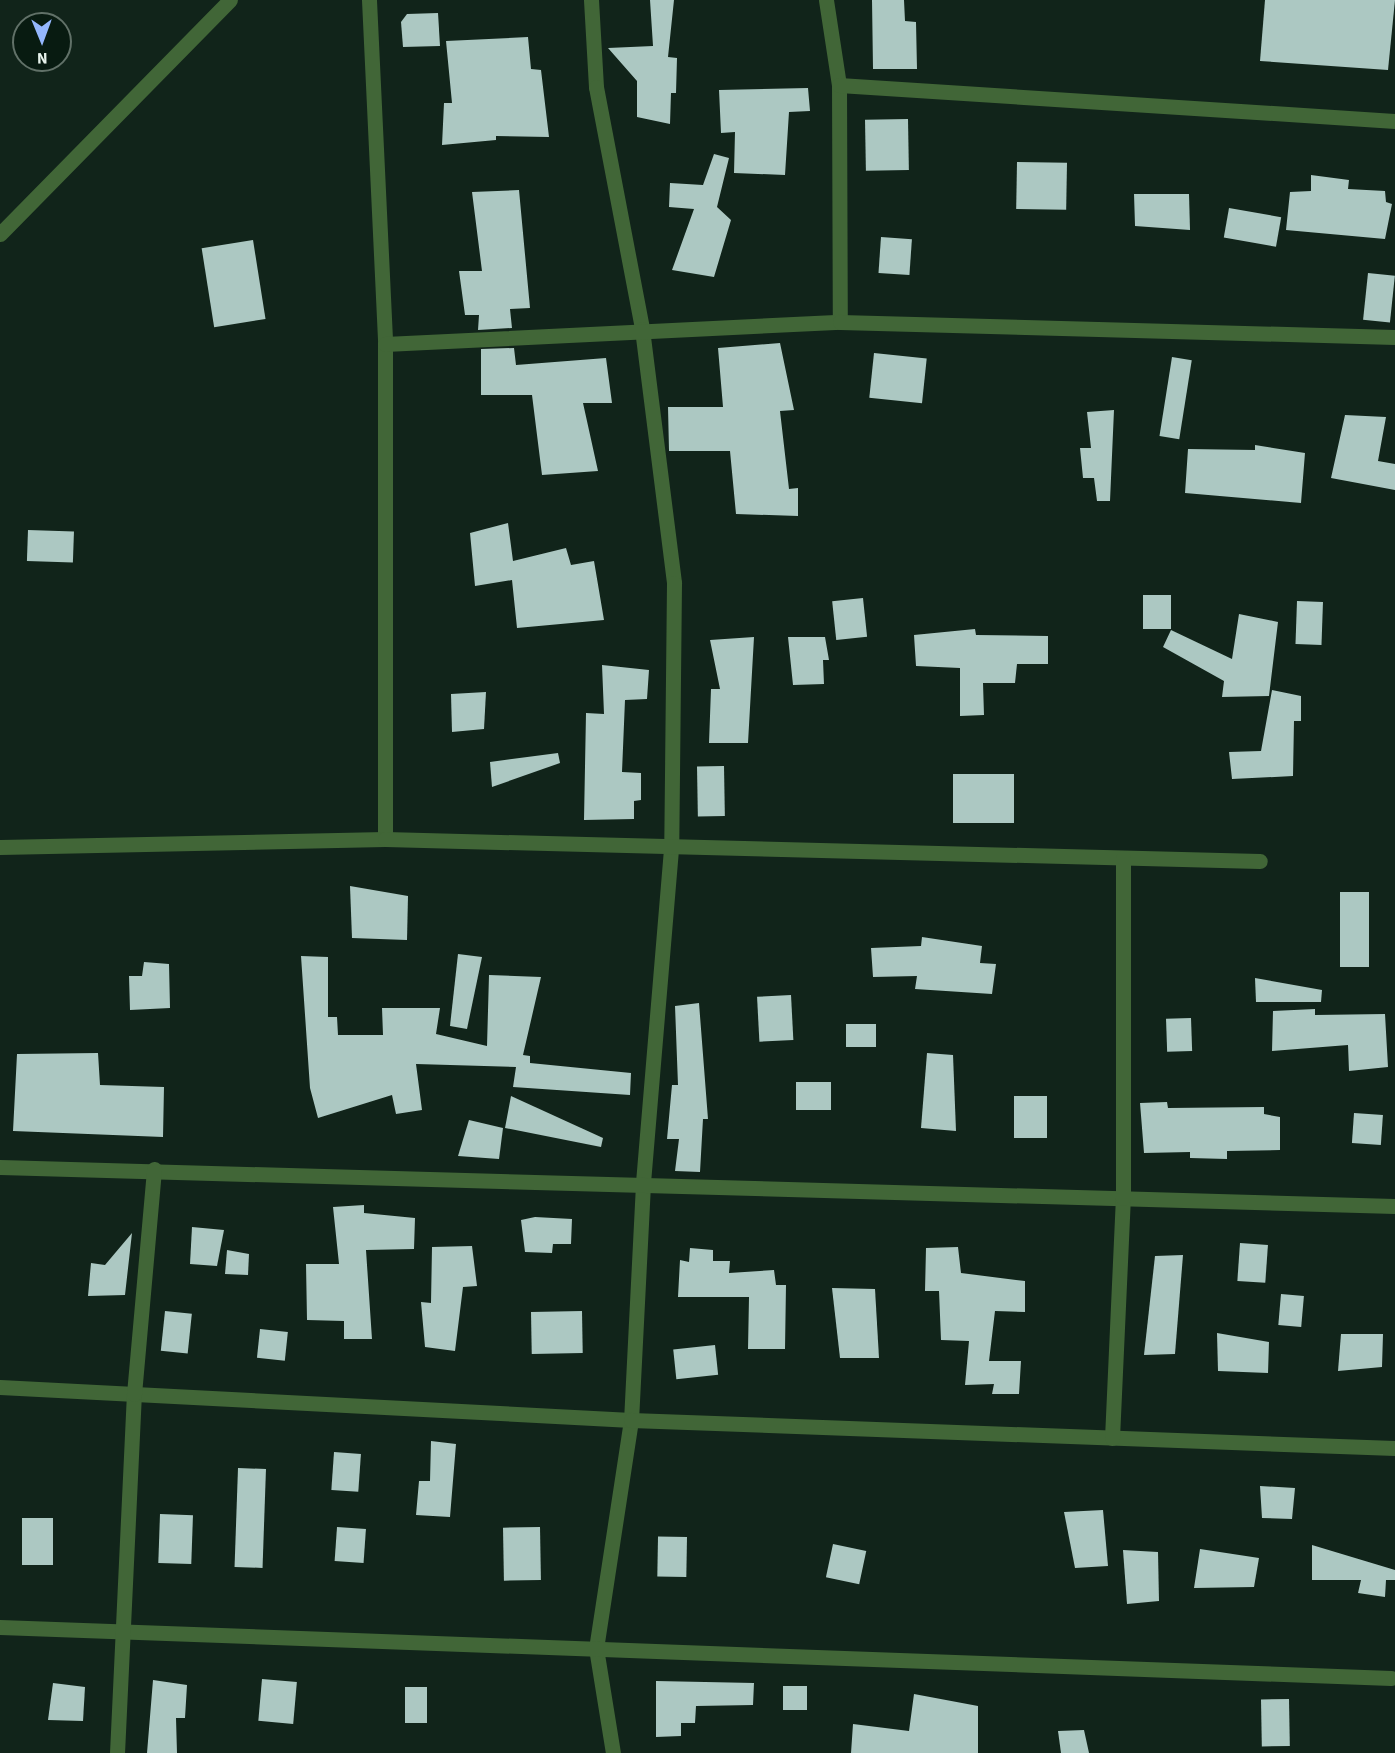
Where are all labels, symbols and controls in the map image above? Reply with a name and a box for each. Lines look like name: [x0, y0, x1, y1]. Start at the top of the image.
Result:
north arrow: [12, 12, 72, 72]
text: N: [37, 47, 48, 69]

